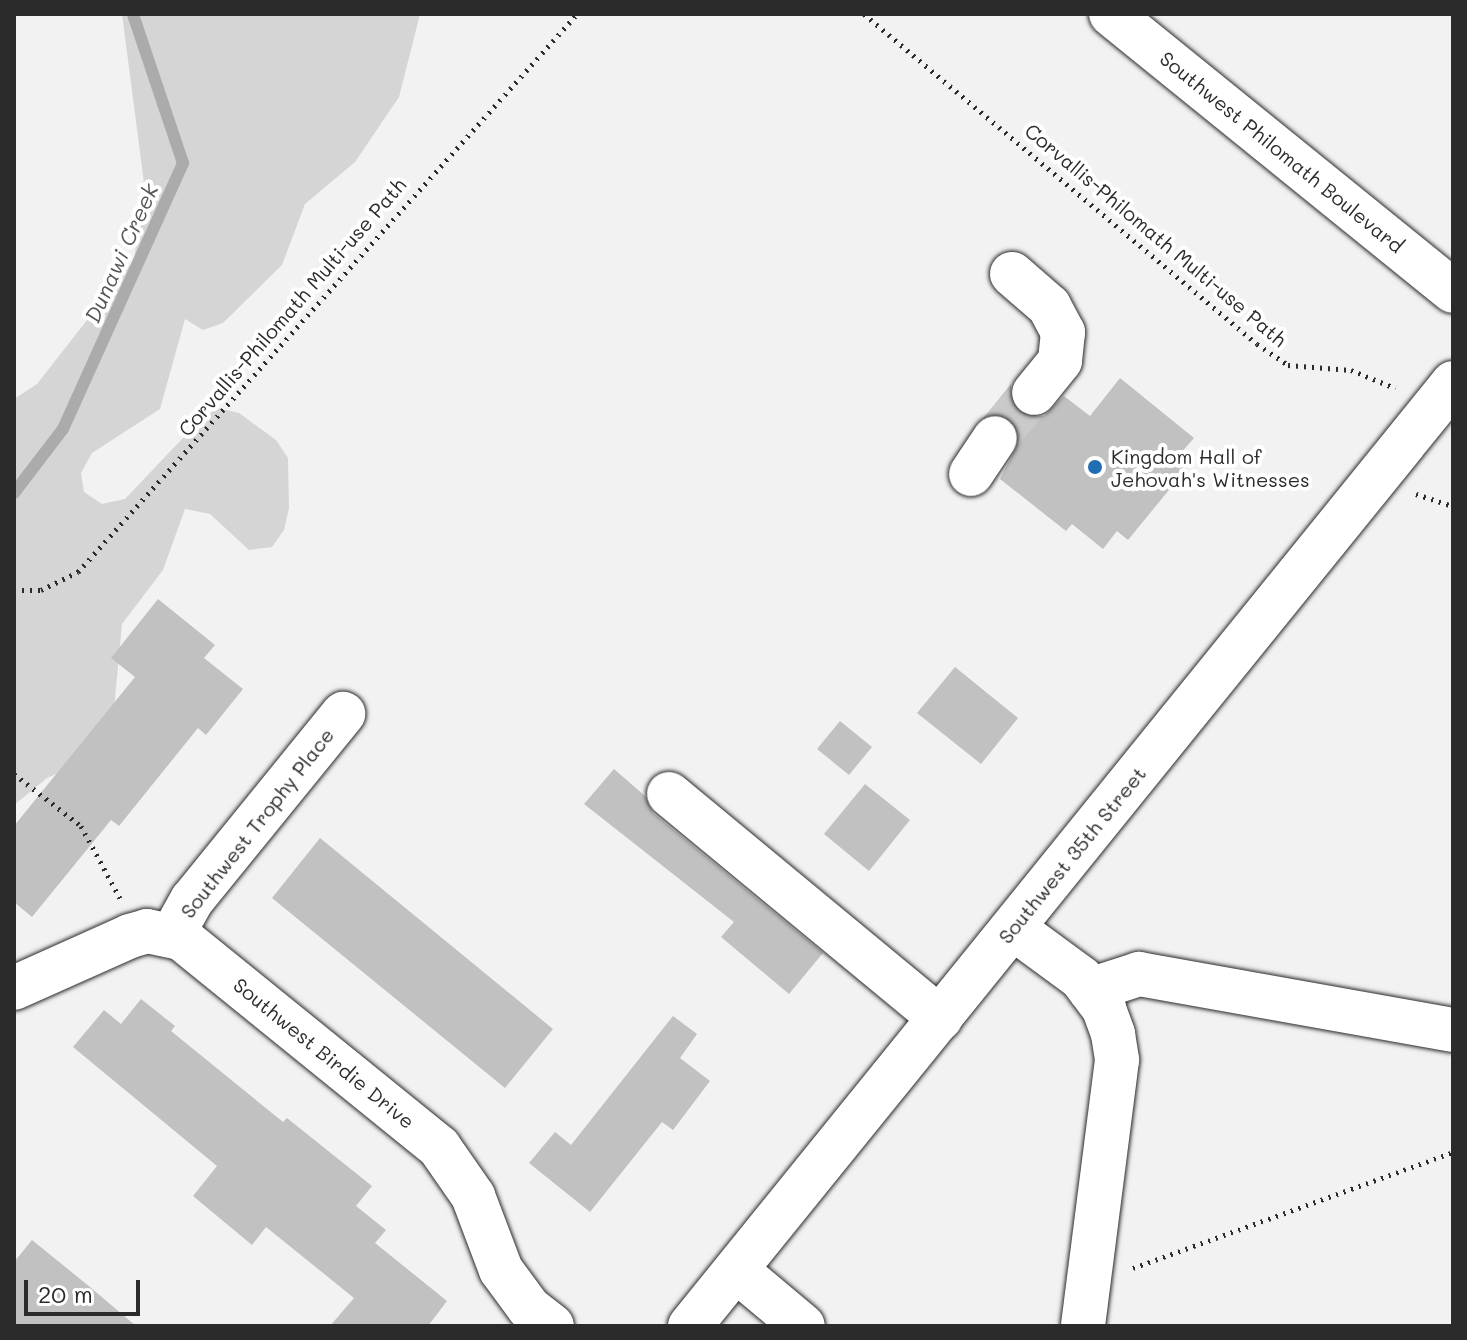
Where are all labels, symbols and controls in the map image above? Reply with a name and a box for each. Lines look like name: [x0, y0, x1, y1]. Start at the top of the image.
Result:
street label: Southwest Philomath Boulevard: [1155, 46, 1409, 258]
street label: Corvallis-Philomath Multi-use Path: [1020, 118, 1292, 352]
street label: Corvallis-Philomath Multi-use Path: [173, 173, 411, 441]
water label: Dunawi Creek: [79, 179, 163, 327]
place label: Kingdom Hall of Jehovah's Witnesses: [1111, 444, 1310, 491]
marker: Kingdom Hall of Jehovah's Witnesses: [1086, 458, 1104, 476]
street label: Southwest Trophy Place: [175, 723, 339, 923]
street label: Southwest 35th Street: [993, 762, 1151, 948]
street label: Southwest Birdie Drive: [229, 973, 419, 1133]
scale bar: [28, 1264, 144, 1314]
text: 20 m: [38, 1278, 93, 1309]

